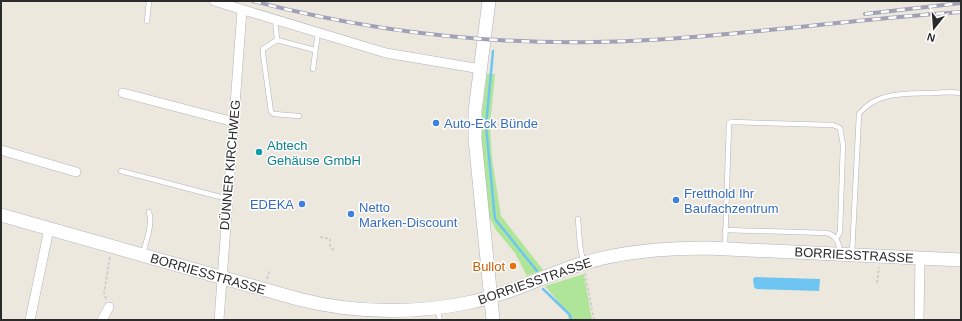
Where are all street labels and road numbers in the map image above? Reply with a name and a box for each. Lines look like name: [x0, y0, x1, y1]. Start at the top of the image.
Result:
street label: DÜNNER KIRCHWEG: [217, 99, 243, 231]
street label: BORRIESSTRASSE: [794, 244, 914, 266]
street label: BORRIESSTRASSE: [149, 250, 268, 298]
street label: BORRIESSTRASSE: [476, 254, 594, 307]

